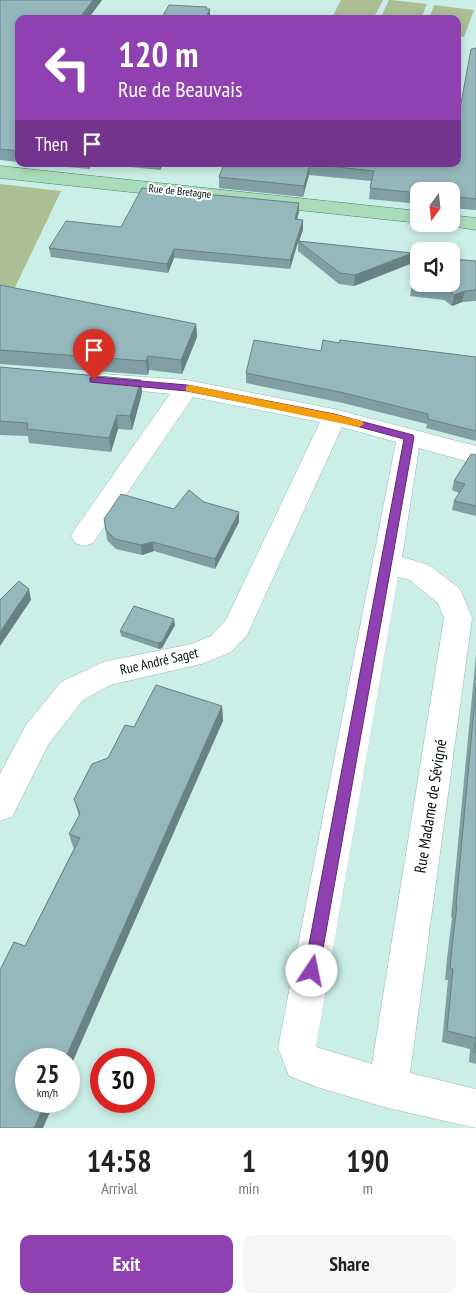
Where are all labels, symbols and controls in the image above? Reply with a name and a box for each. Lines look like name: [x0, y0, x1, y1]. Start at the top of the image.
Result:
text: 120 m: [118, 31, 199, 77]
icon: left: [35, 35, 100, 100]
text: Rue de Beauvais: [118, 75, 242, 103]
icon: arrive: [78, 130, 106, 158]
text: Then: [35, 132, 68, 156]
street label: Rue de Bretagne: [148, 181, 212, 201]
north arrow: [410, 182, 460, 232]
map controls: [410, 182, 460, 292]
button: sound: [410, 242, 460, 292]
pin: [73, 329, 115, 380]
icon: arrive: [80, 336, 108, 364]
street label: Rue André Saget: [118, 643, 200, 679]
street label: Rue Madame de Sévigné: [410, 738, 450, 874]
position arrow: [285, 944, 337, 996]
speed limit sign: 30: [90, 1048, 155, 1113]
text: 25: [36, 1058, 59, 1090]
text: km/h: [37, 1085, 58, 1100]
text: 14:58: [87, 1141, 152, 1180]
text: 1: [242, 1141, 256, 1180]
text: 190: [346, 1141, 389, 1180]
text: Arrival: [101, 1178, 137, 1198]
text: min: [238, 1178, 259, 1198]
text: m: [362, 1178, 373, 1198]
button: Exit: [20, 1235, 233, 1293]
button: Share: [243, 1235, 456, 1293]

